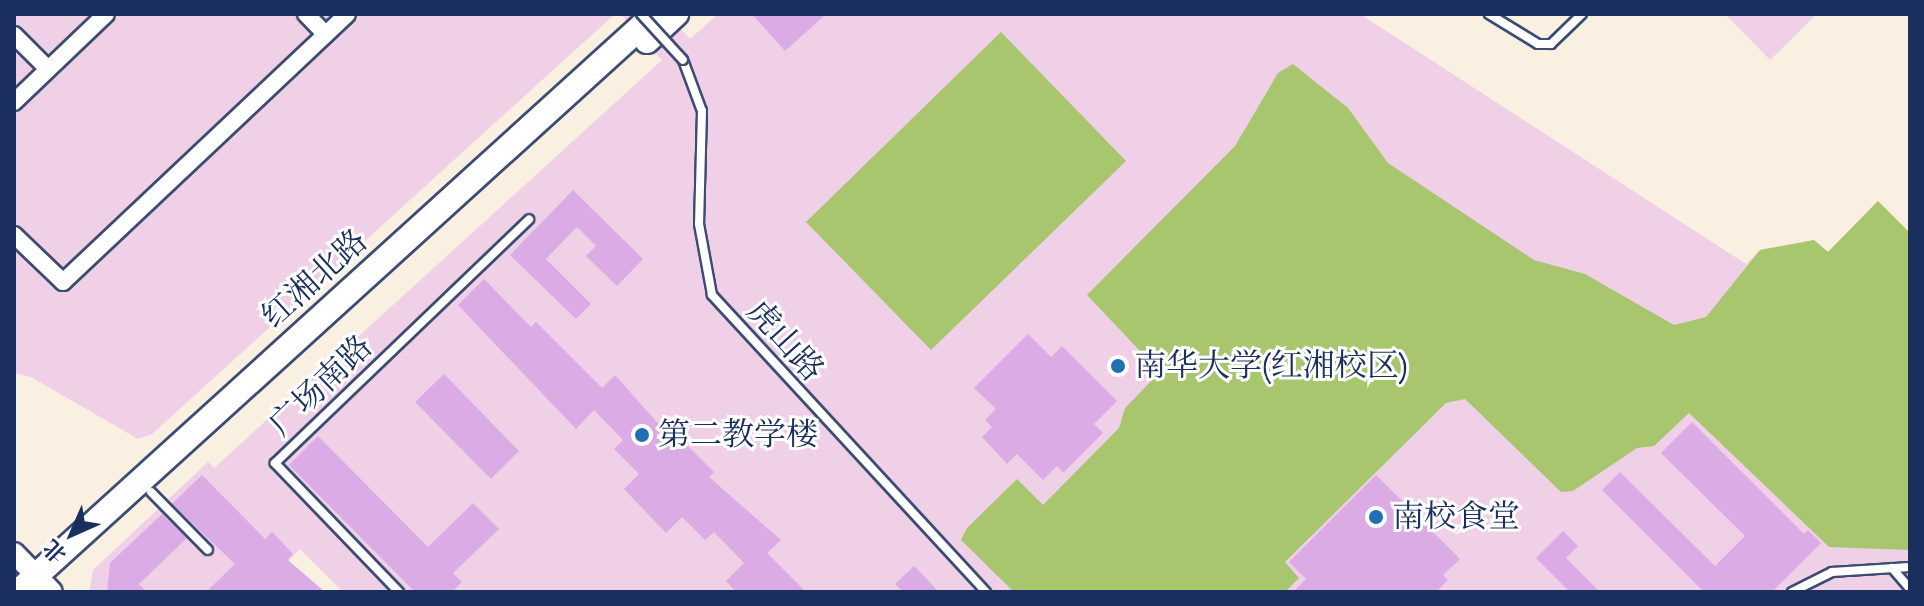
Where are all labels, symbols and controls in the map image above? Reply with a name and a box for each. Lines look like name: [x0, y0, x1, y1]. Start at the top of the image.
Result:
street label: 红湘北路: [255, 222, 375, 336]
street label: 虎山路: [739, 292, 831, 390]
street label: 广场南路: [262, 328, 380, 444]
place label: 南华大学(红湘校区): [1134, 347, 1408, 385]
marker: 南华大学(红湘校区): [1109, 357, 1127, 375]
place label: 第二教学楼: [658, 416, 818, 454]
marker: 第二教学楼: [633, 426, 651, 444]
north arrow: [32, 494, 112, 574]
place label: 南校食堂: [1392, 498, 1520, 536]
marker: 南校食堂: [1367, 508, 1385, 526]
text: 北: [37, 534, 72, 569]

